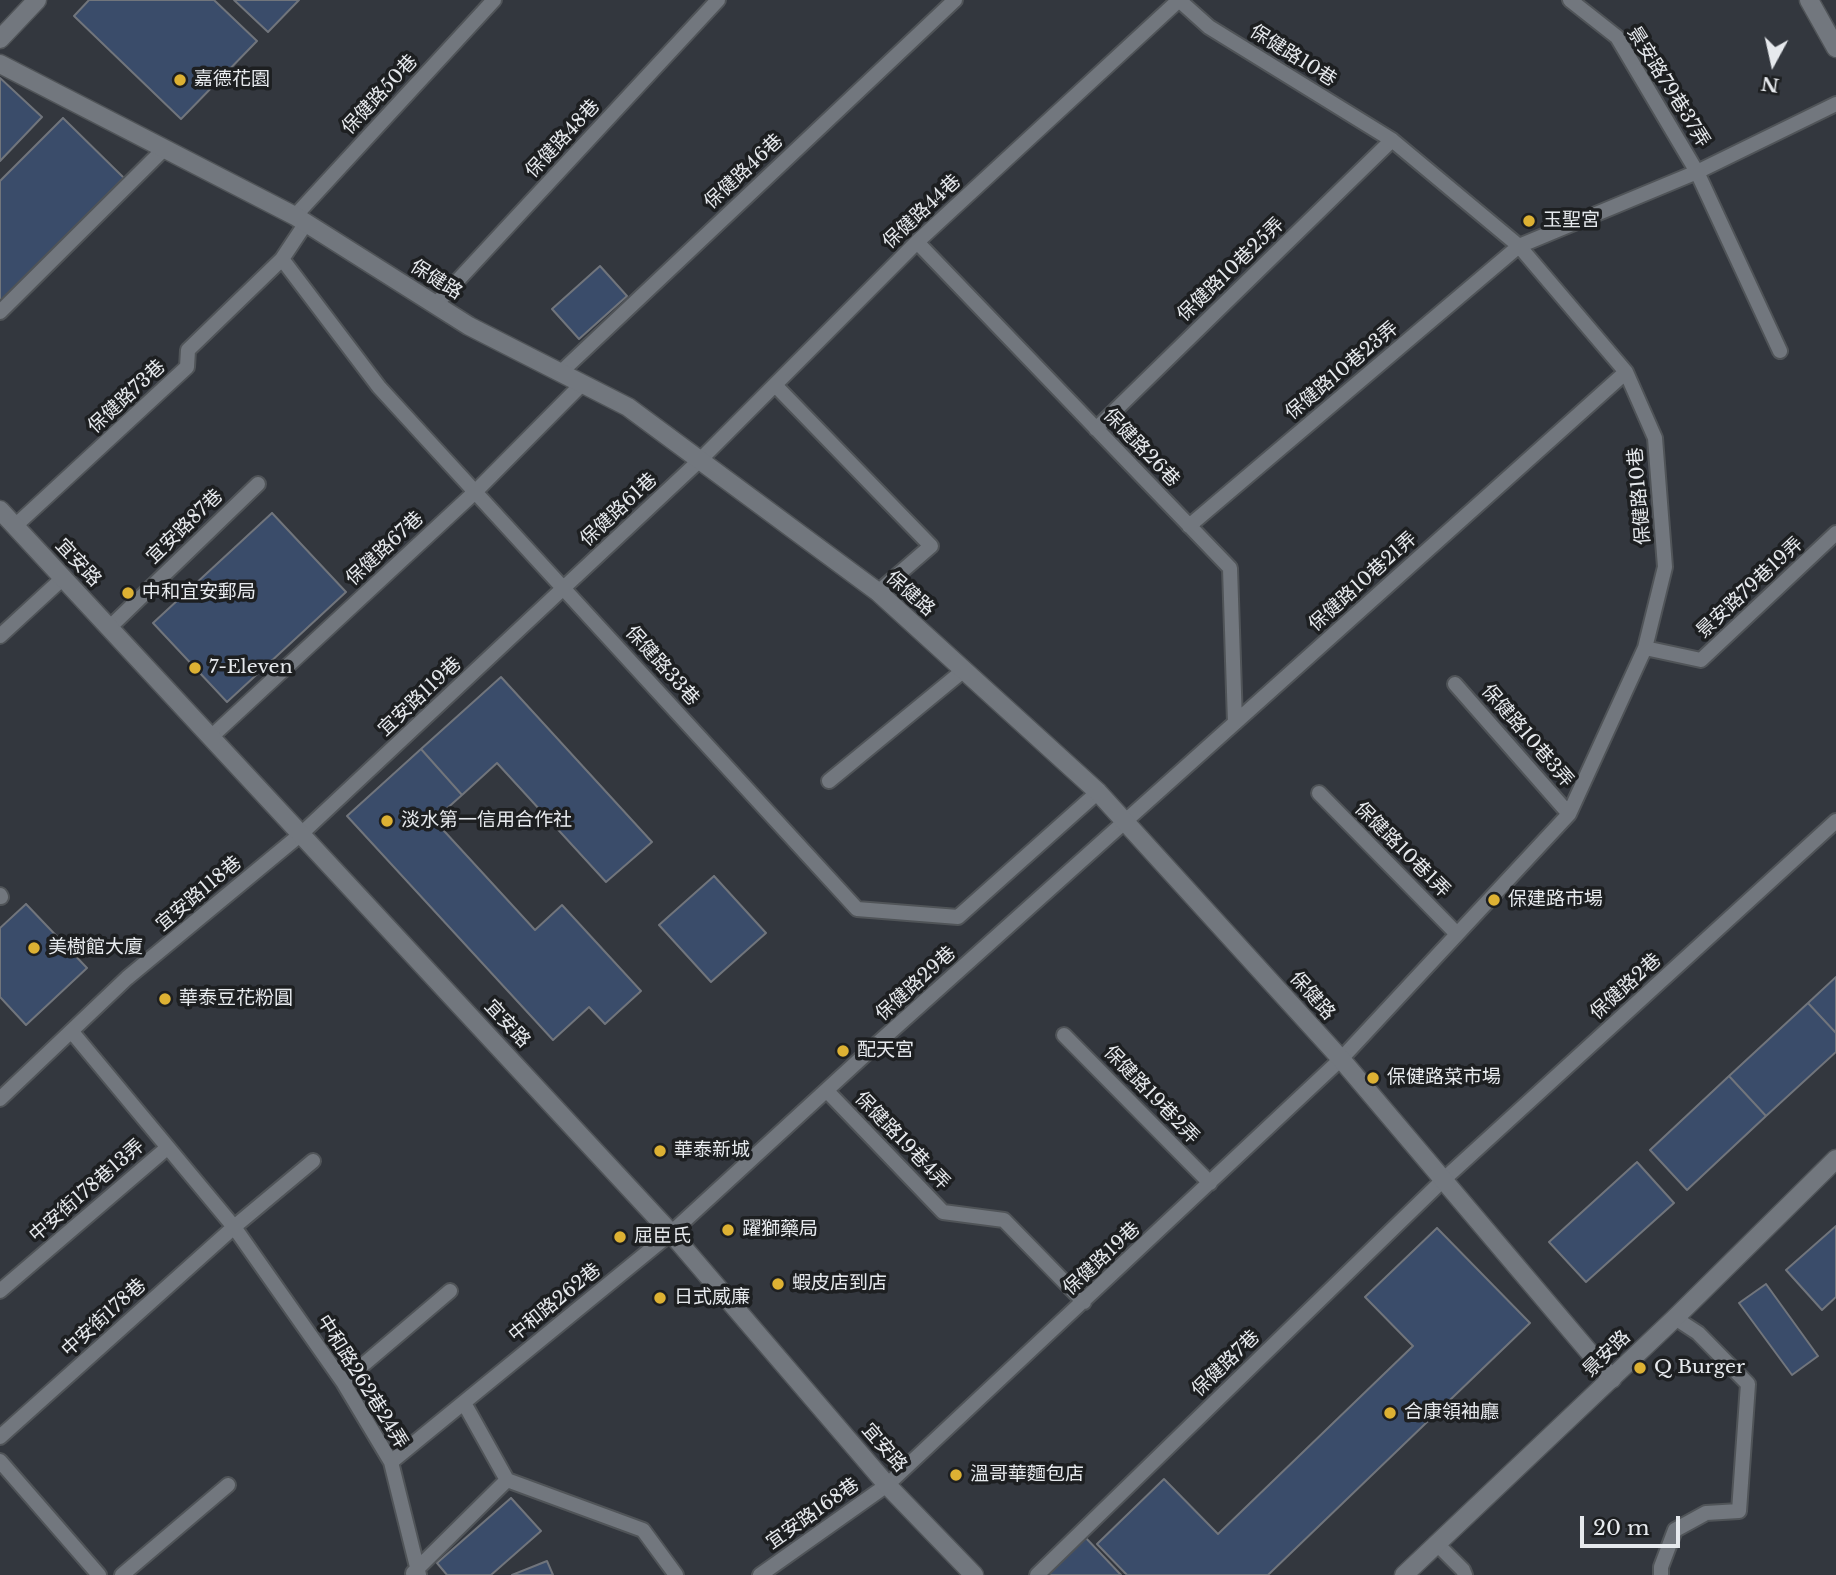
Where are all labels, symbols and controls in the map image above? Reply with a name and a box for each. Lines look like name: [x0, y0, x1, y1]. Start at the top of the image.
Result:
street label: 保健路10巷: [1245, 20, 1341, 92]
street label: 景安路79巷37弄: [1622, 22, 1714, 152]
north arrow: [1738, 28, 1808, 98]
street label: 保健路50巷: [337, 51, 423, 139]
place label: 嘉德花園: [194, 69, 270, 91]
marker: 嘉德花園: [172, 72, 188, 88]
text: N: [1760, 72, 1780, 97]
street label: 保健路48巷: [521, 95, 605, 183]
street label: 保健路46巷: [700, 130, 788, 214]
street label: 保健路44巷: [878, 170, 966, 254]
place label: 玉聖宮: [1543, 210, 1600, 232]
street label: 保健路10巷25弄: [1173, 213, 1289, 327]
marker: 玉聖宮: [1521, 213, 1537, 229]
street label: 保健路: [406, 255, 466, 305]
street label: 保健路10巷23弄: [1281, 317, 1403, 425]
street label: 保健路73巷: [84, 356, 170, 438]
street label: 保健路26巷: [1098, 404, 1184, 492]
street label: 保健路10巷: [1624, 446, 1656, 546]
street label: 保健路61巷: [576, 469, 662, 551]
street label: 宜安路87巷: [142, 485, 228, 569]
street label: 保健路67巷: [341, 507, 429, 591]
street label: 保健路10巷21弄: [1304, 528, 1422, 636]
street label: 景安路79巷19弄: [1692, 533, 1808, 643]
street label: 宜安路: [50, 534, 106, 592]
street label: 保健路: [881, 567, 939, 621]
place label: 中和宜安郵局: [142, 582, 256, 604]
marker: 中和宜安郵局: [120, 585, 136, 601]
street label: 保健路33巷: [620, 621, 704, 711]
street label: 宜安路119巷: [374, 653, 466, 741]
place label: 7-Eleven: [209, 657, 293, 679]
marker: 7-Eleven: [187, 660, 203, 676]
street label: 保健路10巷3弄: [1476, 680, 1578, 792]
street label: 保健路10巷1弄: [1350, 798, 1454, 902]
place label: 淡水第一信用合作社: [401, 810, 572, 832]
marker: 淡水第一信用合作社: [379, 813, 395, 829]
street label: 宜安路118巷: [152, 852, 246, 936]
place label: 保建路市場: [1508, 889, 1603, 911]
marker: 保建路市場: [1486, 892, 1502, 908]
place label: 美樹館大廈: [48, 937, 143, 959]
marker: 美樹館大廈: [26, 940, 42, 956]
street label: 保健路29巷: [871, 942, 961, 1026]
street label: 保健路2巷: [1586, 949, 1666, 1025]
street label: 保健路: [1284, 967, 1340, 1025]
place label: 華泰豆花粉圓: [179, 988, 293, 1010]
marker: 華泰豆花粉圓: [157, 991, 173, 1007]
street label: 宜安路: [479, 995, 535, 1053]
place label: 配天宮: [857, 1040, 914, 1062]
street label: 保健路19巷2弄: [1099, 1041, 1203, 1149]
marker: 配天宮: [835, 1043, 851, 1059]
place label: 保健路菜市場: [1387, 1067, 1501, 1089]
marker: 保健路菜市場: [1365, 1070, 1381, 1086]
street label: 保健路19巷4弄: [850, 1087, 954, 1195]
street label: 中安街178巷13弄: [25, 1135, 149, 1247]
place label: 華泰新城: [674, 1140, 750, 1162]
marker: 華泰新城: [652, 1143, 668, 1159]
street label: 保健路19巷: [1059, 1218, 1145, 1300]
place label: 躍獅藥局: [742, 1219, 818, 1241]
marker: 躍獅藥局: [720, 1222, 736, 1238]
place label: 屈臣氏: [634, 1226, 691, 1248]
marker: 屈臣氏: [612, 1229, 628, 1245]
street label: 中和路262巷: [504, 1259, 606, 1347]
place label: 蝦皮店到店: [792, 1273, 887, 1295]
street label: 中安街178巷: [57, 1274, 151, 1362]
marker: 蝦皮店到店: [770, 1276, 786, 1292]
place label: 日式威廉: [674, 1287, 750, 1309]
marker: 日式威廉: [652, 1290, 668, 1306]
street label: 中和路262巷24弄: [312, 1311, 412, 1453]
street label: 保健路7巷: [1187, 1326, 1265, 1402]
street label: 景安路: [1579, 1326, 1635, 1382]
place label: Q Burger: [1654, 1357, 1745, 1379]
marker: Q Burger: [1632, 1360, 1648, 1376]
place label: 合康領袖廳: [1404, 1402, 1499, 1424]
marker: 合康領袖廳: [1382, 1405, 1398, 1421]
street label: 宜安路: [857, 1419, 911, 1477]
place label: 溫哥華麵包店: [970, 1464, 1084, 1486]
marker: 溫哥華麵包店: [948, 1467, 964, 1483]
street label: 宜安路168巷: [762, 1474, 864, 1554]
scale bar: [1584, 1502, 1684, 1546]
text: 20 m: [1593, 1515, 1650, 1541]

